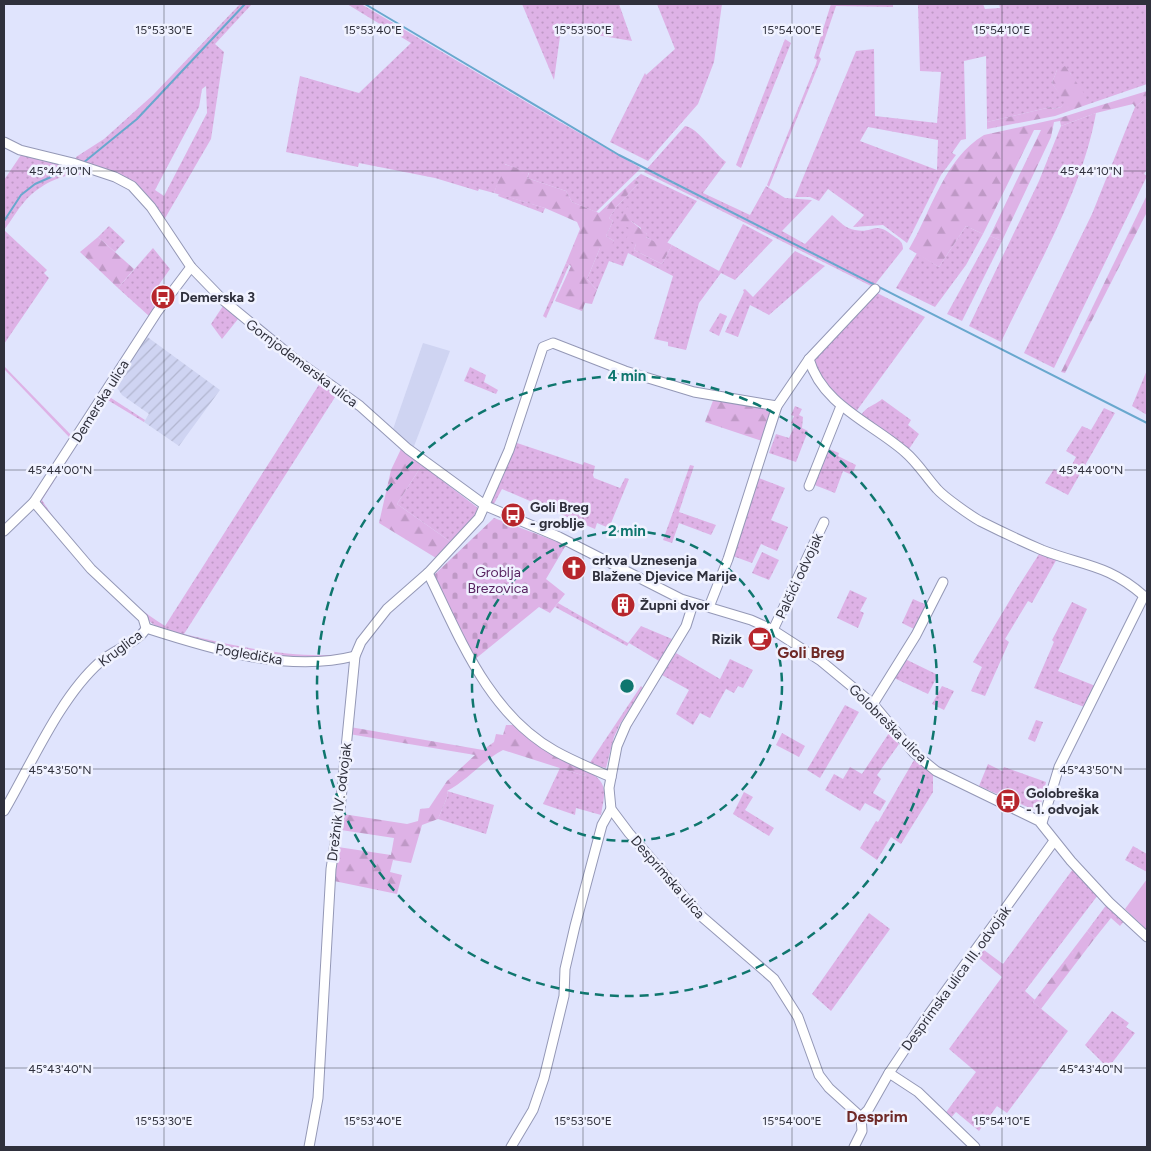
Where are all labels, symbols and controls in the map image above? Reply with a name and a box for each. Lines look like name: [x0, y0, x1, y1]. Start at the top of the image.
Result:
text: 15°53'30"E: [135, 23, 193, 37]
text: 15°53'40"E: [344, 23, 402, 37]
text: 15°53'50"E: [554, 23, 612, 37]
text: 15°54'00"E: [762, 23, 822, 37]
text: 15°54'10"E: [974, 23, 1030, 37]
text: 45°44'10"N: [29, 164, 91, 178]
text: 45°44'10"N: [1060, 164, 1122, 178]
bus stop icon: Demerska 3: [150, 284, 176, 310]
place label: Demerska 3: [180, 289, 255, 306]
street label: Gornjodemerska ulica: [242, 316, 361, 411]
street label: Demerska ulica: [68, 357, 133, 446]
text: 4 min: [608, 367, 646, 385]
text: 45°44'00"N: [28, 463, 92, 477]
text: 45°44'00"N: [1059, 463, 1123, 477]
place label: Goli Breg - groblje: [530, 499, 589, 532]
bus stop icon: Goli Breg - groblje: [500, 502, 526, 528]
text: 2 min: [608, 522, 646, 540]
street label: Palčići odvojak: [772, 530, 827, 622]
place label: crkva Uznesenja Blažene Djevice Marije: [592, 552, 737, 585]
church icon: crkva Uznesenja Blažene Djevice Marije: [561, 555, 587, 581]
park label: Groblja Brezovica: [468, 564, 528, 597]
building icon: Župni dvor: [610, 592, 636, 618]
place label: Župni dvor: [640, 597, 710, 614]
street label: Kruglica: [95, 626, 146, 670]
cafe icon: Rizik: [747, 626, 773, 652]
place label: Rizik: [711, 631, 742, 648]
street label: Pogledička: [214, 640, 284, 669]
district label: Goli Breg: [777, 643, 845, 662]
centre of rings: [618, 677, 636, 695]
street label: Golobreška ulica: [845, 681, 930, 766]
street label: Drežnik IV. odvojak: [324, 742, 355, 862]
text: 45°43'50"N: [29, 763, 91, 777]
text: 45°43'50"N: [1060, 763, 1122, 777]
place label: Golobreška - 1. odvojak: [1026, 785, 1099, 818]
bus stop icon: Golobreška - 1. odvojak: [995, 788, 1021, 814]
street label: Desprimska ulica: [627, 832, 708, 922]
street label: Desprimska ulica III. odvojak: [898, 902, 1015, 1054]
text: 45°43'40"N: [28, 1062, 92, 1076]
text: 45°43'40"N: [1059, 1062, 1123, 1076]
district label: Desprim: [846, 1107, 908, 1126]
text: 15°53'30"E: [135, 1114, 193, 1128]
text: 15°53'40"E: [344, 1114, 402, 1128]
text: 15°53'50"E: [554, 1114, 612, 1128]
text: 15°54'00"E: [762, 1114, 822, 1128]
text: 15°54'10"E: [974, 1114, 1030, 1128]

